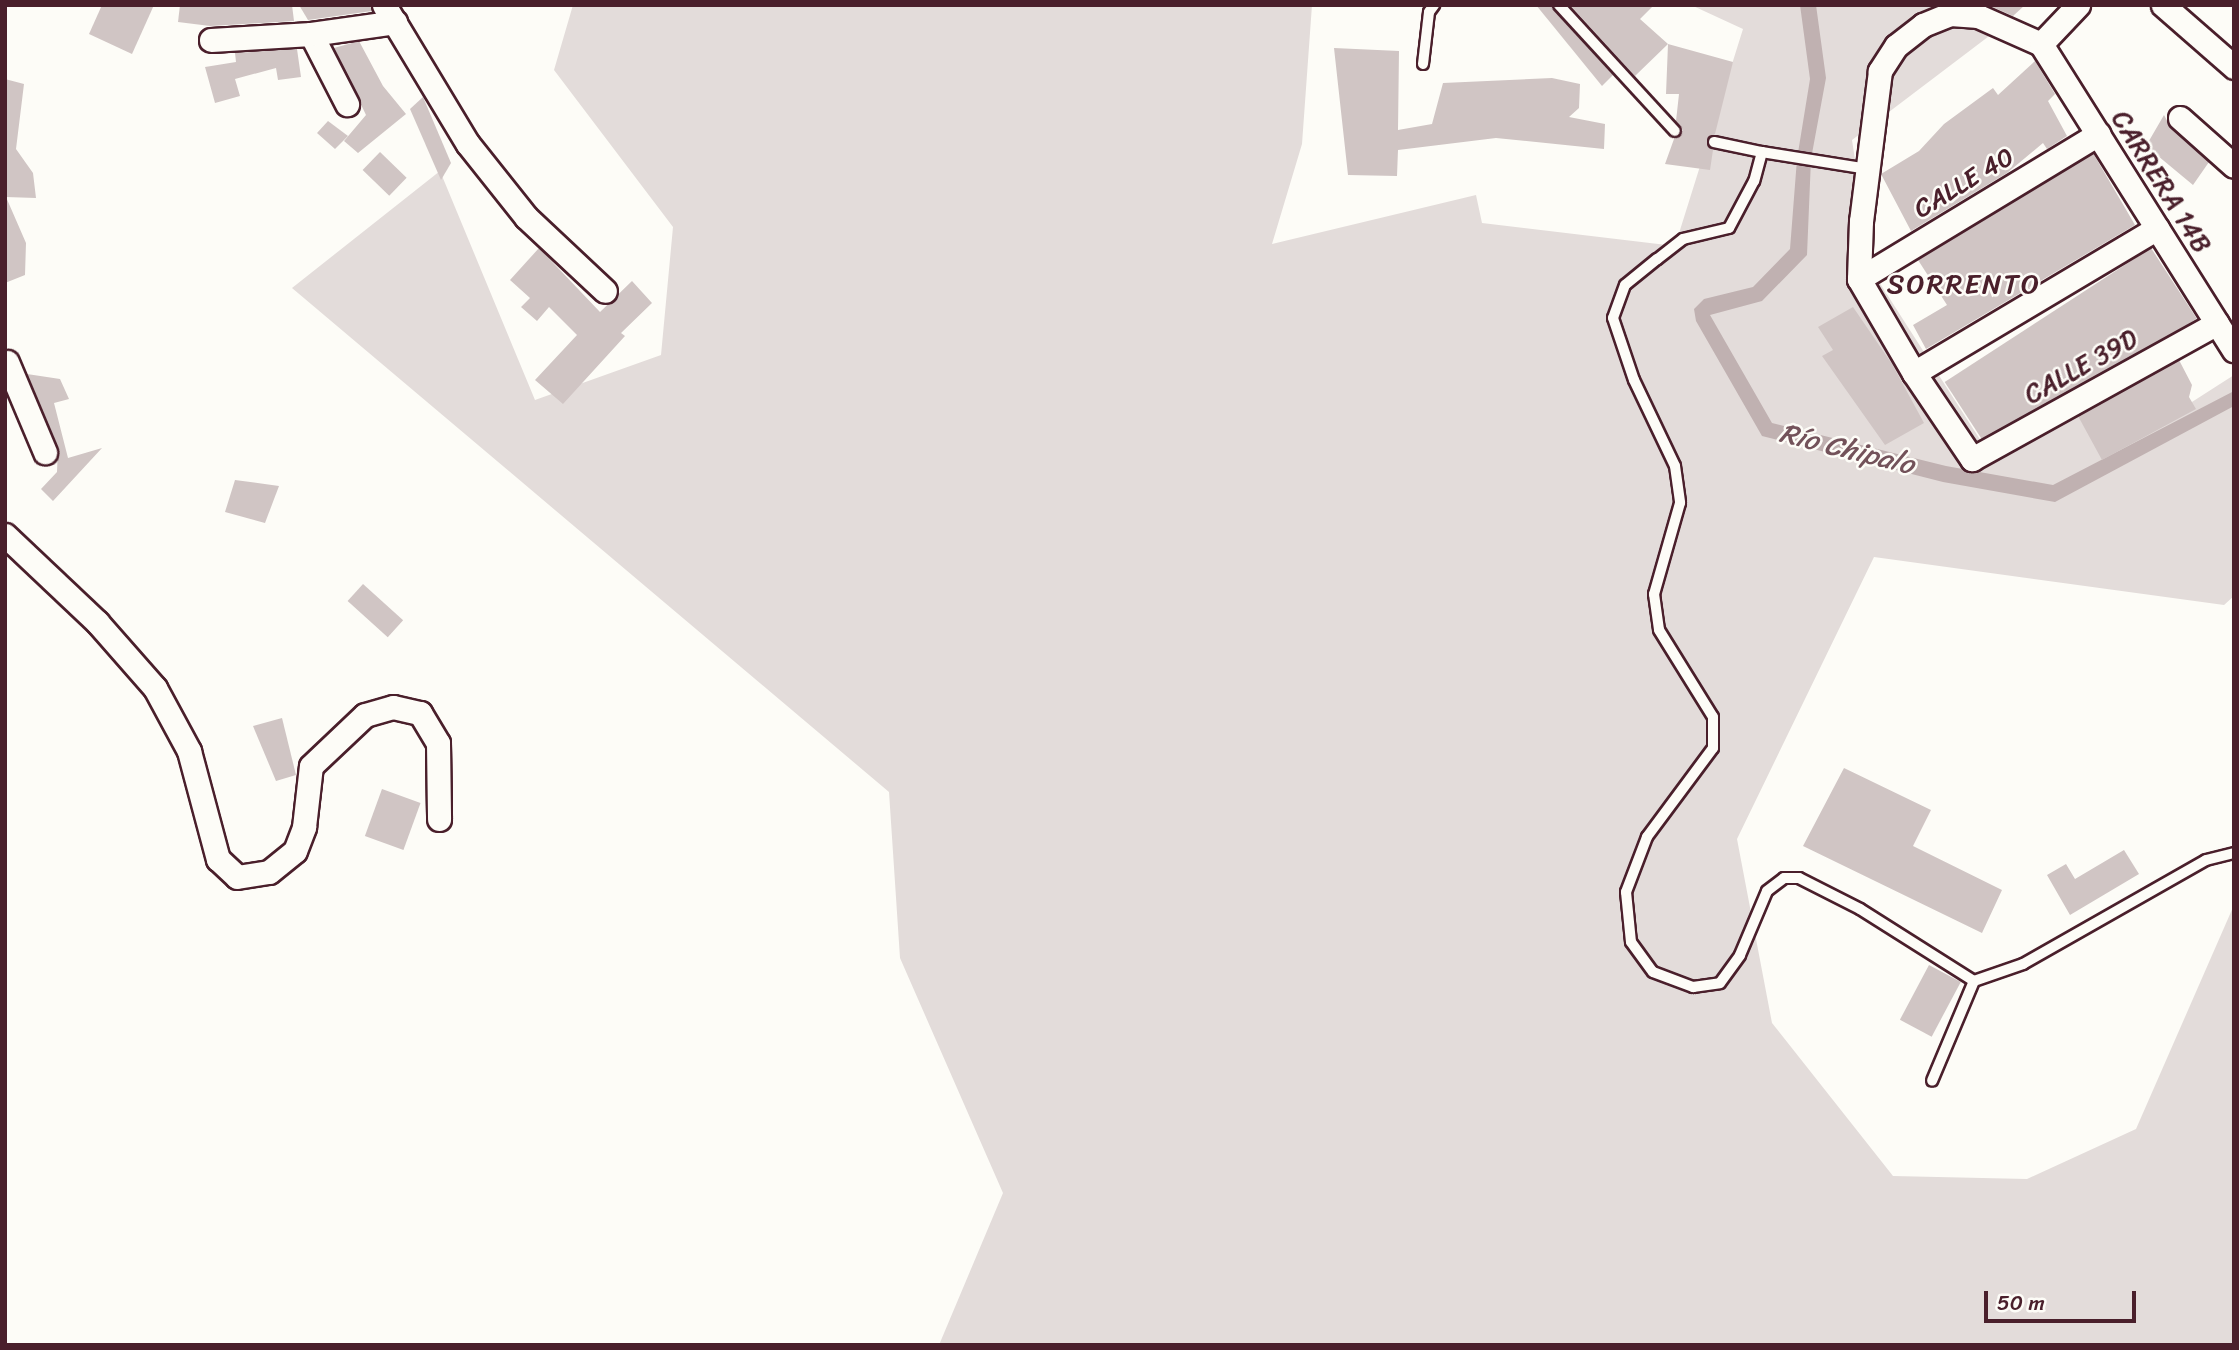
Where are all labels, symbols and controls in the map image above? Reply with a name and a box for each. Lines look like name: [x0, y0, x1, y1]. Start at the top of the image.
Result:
street label: CARRERA 14B: [2105, 105, 2217, 259]
street label: CALLE 40: [1908, 141, 2020, 225]
district label: SORRENTO: [1888, 267, 2040, 301]
street label: CALLE 39D: [2019, 323, 2143, 411]
water label: Río Chipalo: [1777, 416, 1917, 482]
scale bar: [1987, 1276, 2139, 1320]
text: 50 m: [1997, 1284, 2045, 1322]

